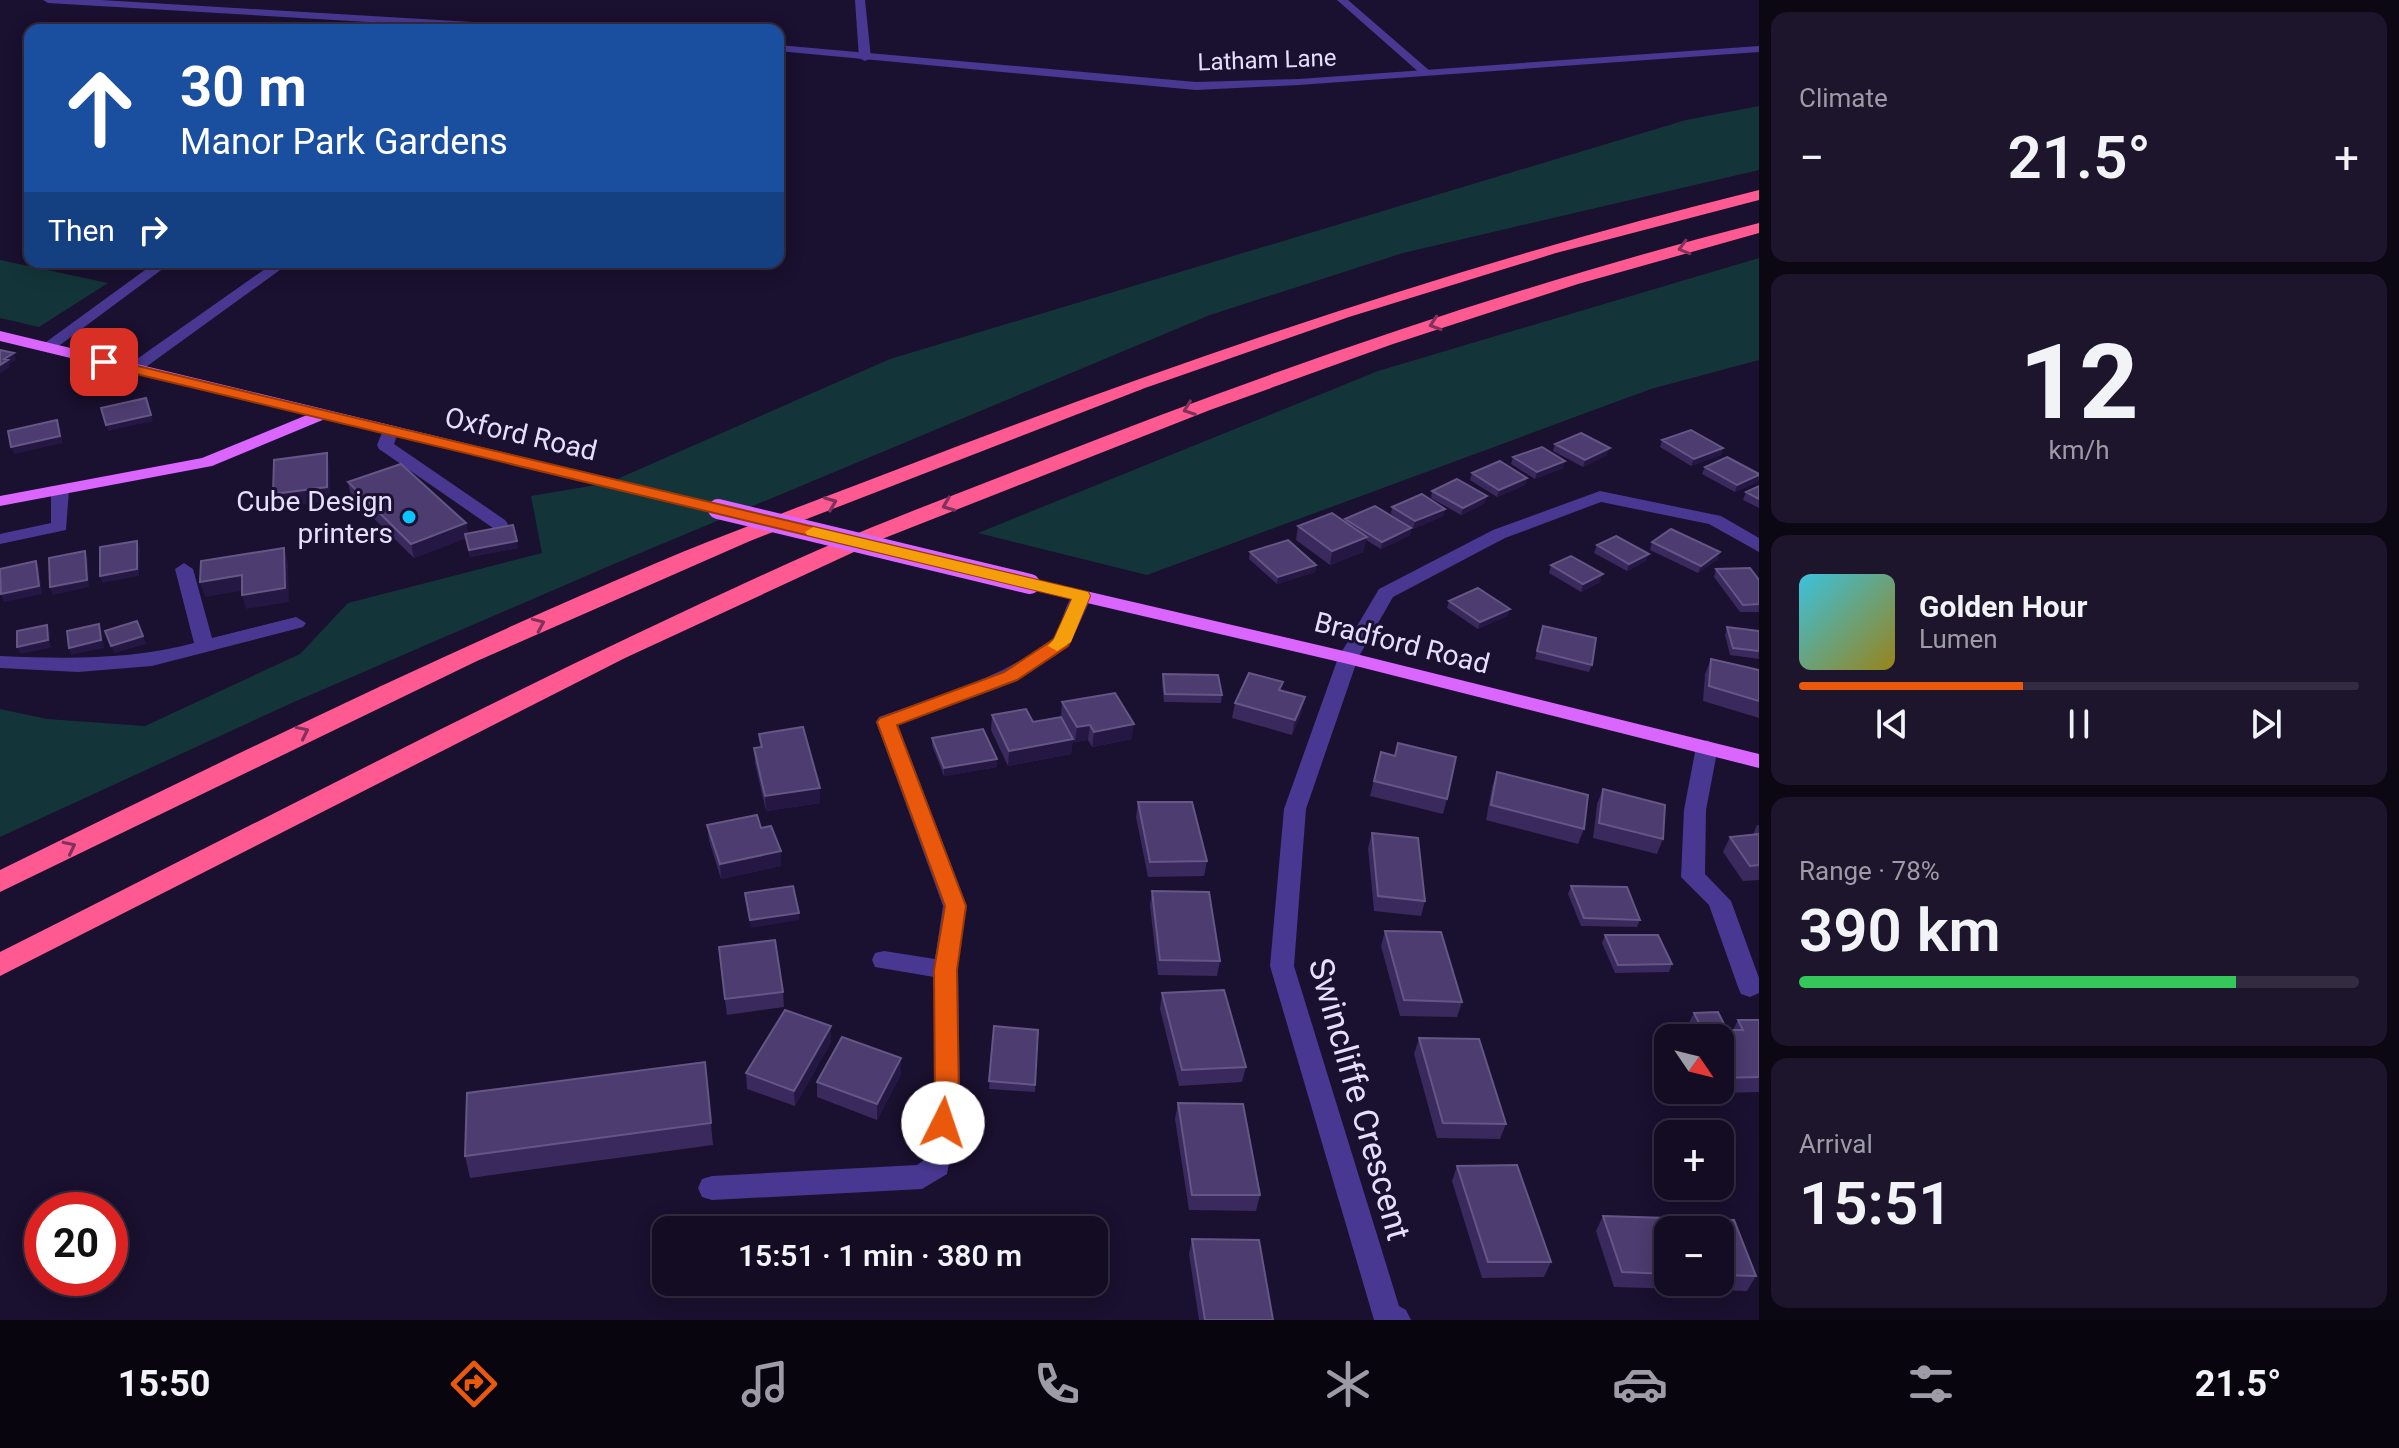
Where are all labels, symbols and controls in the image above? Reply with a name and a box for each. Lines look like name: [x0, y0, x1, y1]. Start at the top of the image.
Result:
street label: Latham Lane: [1197, 44, 1337, 76]
text: 30 m: [180, 54, 307, 120]
icon: ahead: [48, 56, 152, 160]
text: Climate: [1799, 83, 1888, 113]
text: Manor Park Gardens: [180, 121, 508, 163]
text: 21.5°: [2008, 122, 2151, 193]
text: −: [1799, 132, 1824, 184]
text: +: [2334, 132, 2359, 184]
icon: right: [131, 208, 175, 252]
text: Then: [48, 213, 115, 248]
one-way arrow: [1677, 239, 1691, 255]
one-way arrow: [1428, 314, 1442, 330]
text: 12: [2019, 322, 2139, 443]
pin: [70, 328, 138, 396]
icon: arrive: [82, 340, 126, 384]
street label: Oxford Road: [442, 400, 600, 468]
one-way arrow: [1183, 400, 1197, 416]
text: km/h: [2048, 435, 2110, 465]
place label: Cube Design printers: [236, 485, 393, 550]
one-way arrow: [823, 496, 837, 513]
one-way arrow: [942, 496, 956, 512]
marker: Cube Design printers: [400, 508, 418, 526]
text: Golden Hour: [1919, 589, 2088, 624]
street label: Bradford Road: [1311, 605, 1493, 681]
one-way arrow: [531, 618, 546, 634]
text: Lumen: [1919, 624, 1998, 654]
icon: previous: [1870, 702, 1914, 746]
icon: pause: [2057, 702, 2101, 746]
icon: next: [2244, 702, 2288, 746]
one-way arrow: [295, 726, 309, 742]
one-way arrow: [61, 842, 76, 857]
text: Range · 78%: [1799, 856, 1940, 886]
text: 390 km: [1799, 895, 2001, 966]
street label: Swincliffe Crescent: [1301, 953, 1419, 1245]
north arrow: [1654, 1024, 1734, 1104]
map controls: [1654, 1024, 1734, 1296]
position arrow: [901, 1081, 985, 1165]
button: +: [1654, 1120, 1734, 1200]
text: Arrival: [1799, 1129, 1873, 1159]
text: 15:51: [1799, 1168, 1952, 1239]
speed limit sign: 20: [24, 1192, 128, 1296]
button: −: [1654, 1216, 1734, 1296]
text: 15:51 · 1 min · 380 m: [738, 1238, 1022, 1273]
icon: directions: [446, 1356, 502, 1412]
icon: music: [737, 1356, 793, 1412]
icon: phone: [1029, 1356, 1085, 1412]
icon: climate: [1320, 1356, 1376, 1412]
icon: car: [1612, 1356, 1668, 1412]
icon: filters: [1903, 1356, 1959, 1412]
text: 15:50: [118, 1363, 211, 1405]
text: 21.5°: [2195, 1363, 2281, 1405]

